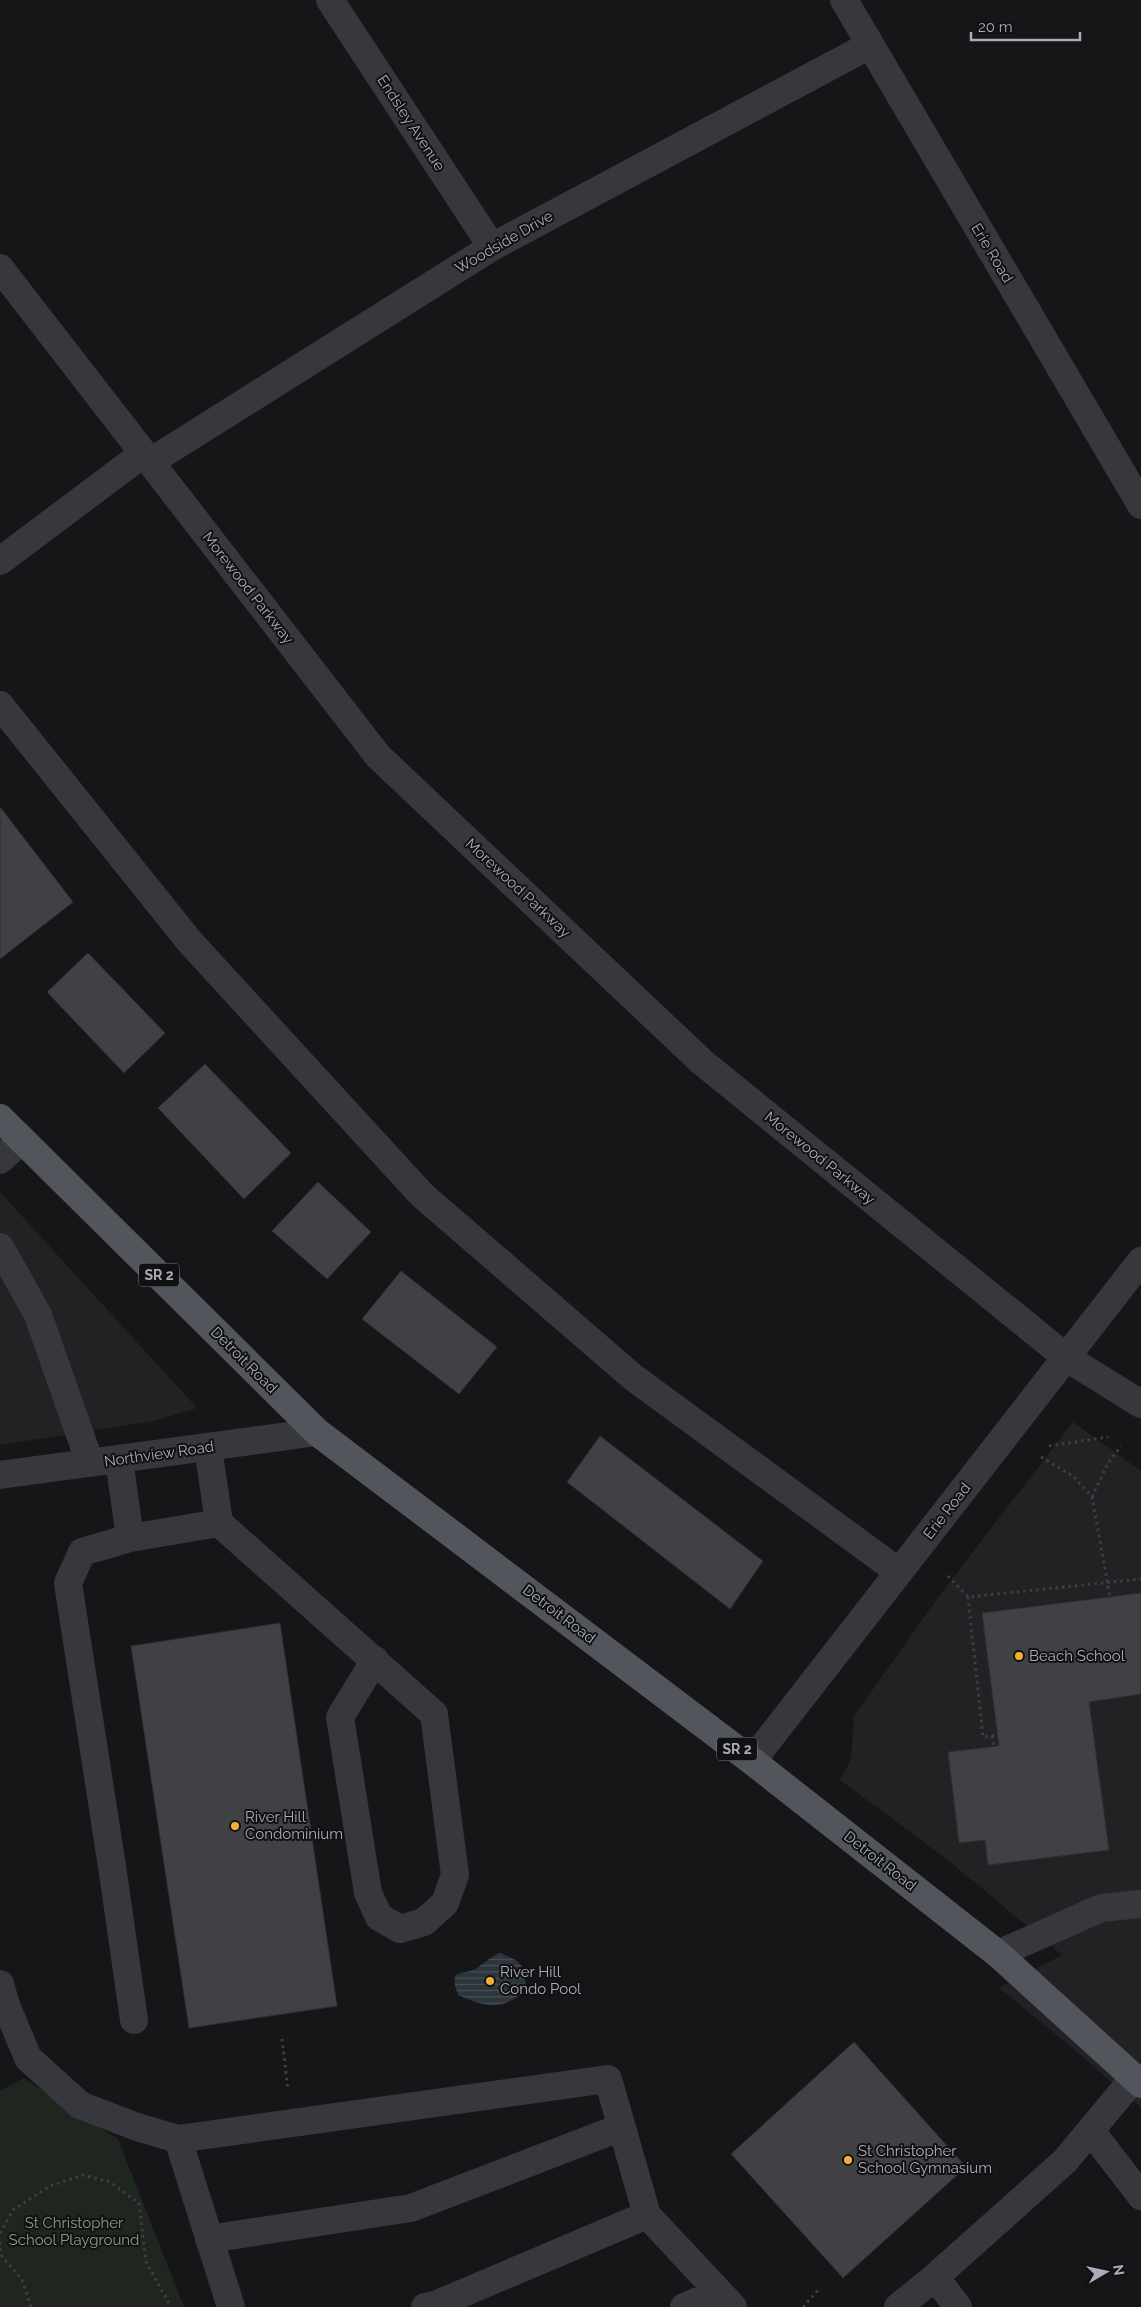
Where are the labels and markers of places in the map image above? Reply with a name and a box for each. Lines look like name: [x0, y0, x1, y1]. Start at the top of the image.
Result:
place label: Beach School: [1029, 1647, 1126, 1665]
marker: Beach School: [1013, 1650, 1025, 1662]
place label: River Hill Condominium: [245, 1808, 343, 1843]
marker: River Hill Condominium: [229, 1820, 241, 1832]
place label: River Hill Condo Pool: [500, 1963, 582, 1998]
marker: River Hill Condo Pool: [484, 1975, 496, 1987]
place label: St Christopher School Gymnasium: [858, 2142, 992, 2177]
marker: St Christopher School Gymnasium: [842, 2154, 854, 2166]

